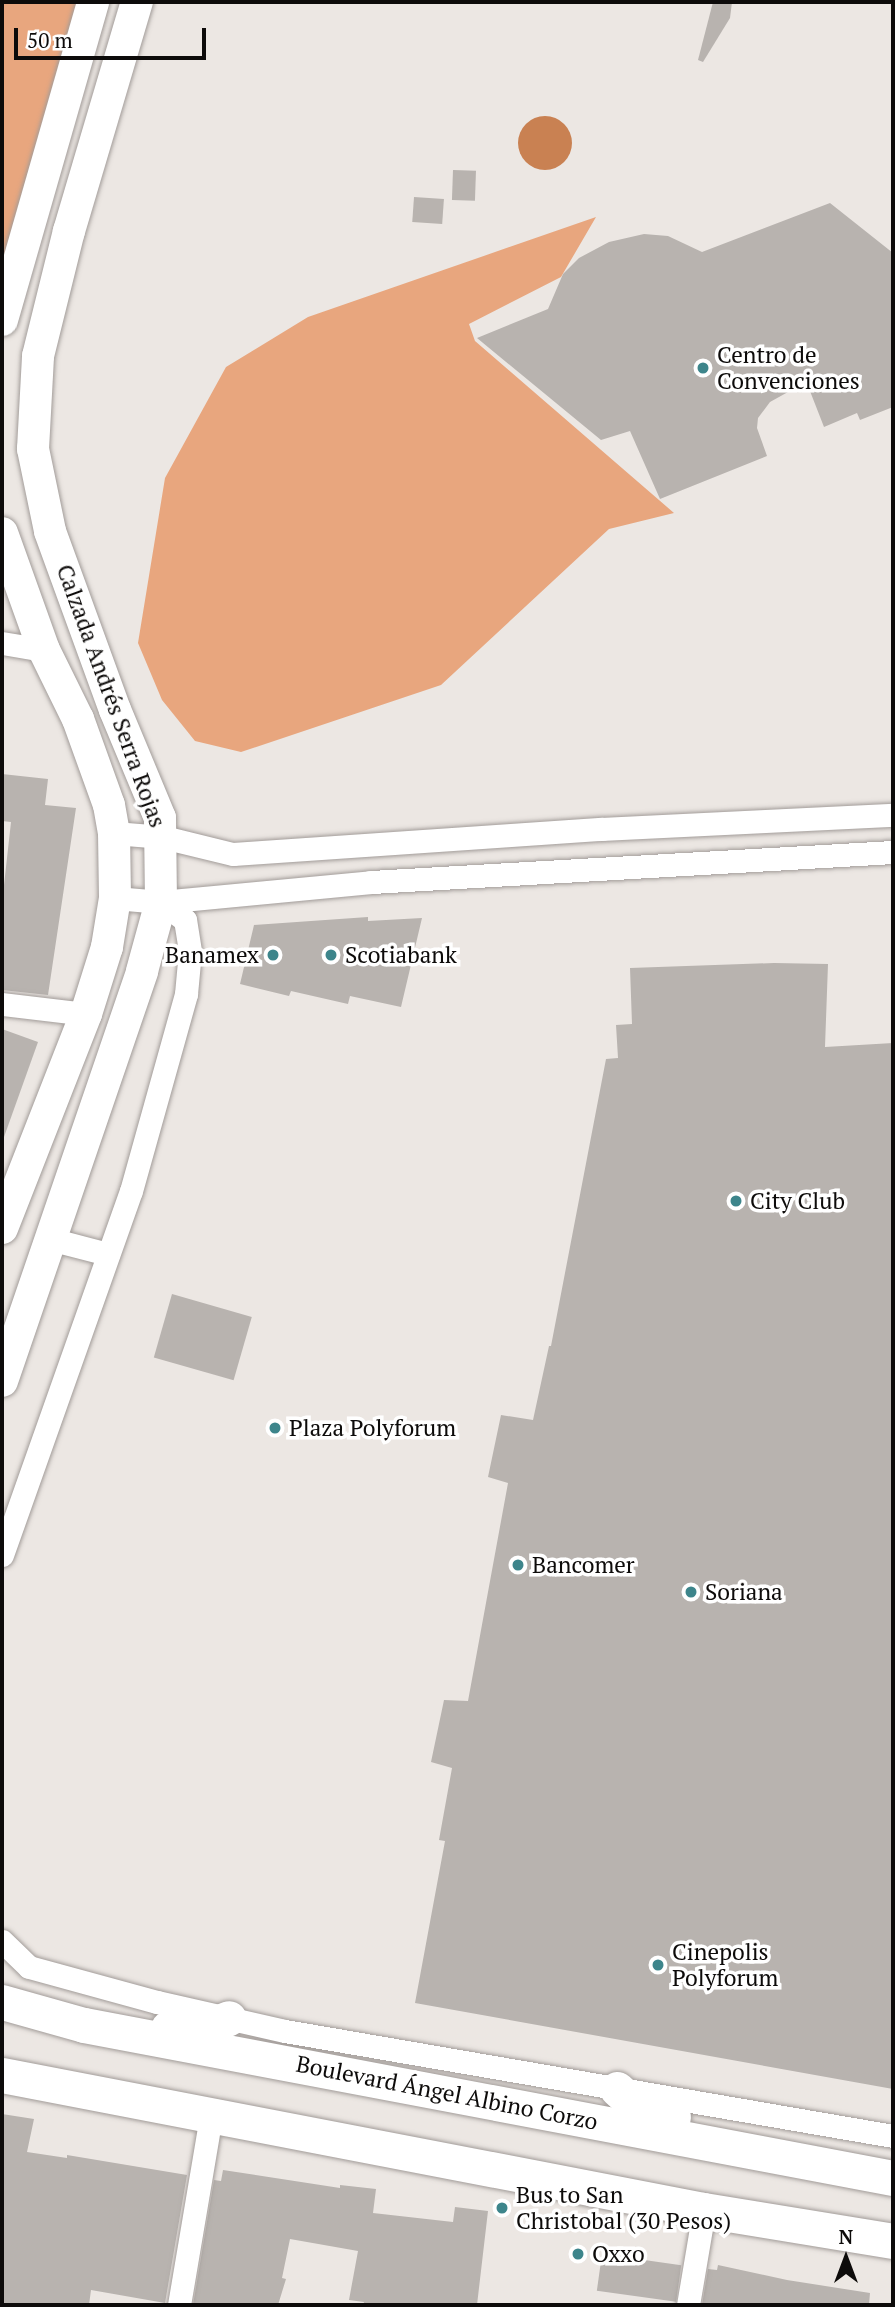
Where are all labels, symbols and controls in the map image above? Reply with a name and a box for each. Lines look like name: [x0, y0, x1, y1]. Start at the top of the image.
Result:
scale bar: [18, 14, 210, 58]
text: 50 m: [27, 26, 73, 54]
place label: Centro de Convenciones: [717, 341, 860, 395]
marker: Centro de Convenciones: [695, 360, 711, 376]
street label: Calzada Andrés Serra Rojas: [50, 561, 172, 831]
place label: Banamex: [165, 941, 259, 969]
place label: Scotiabank: [345, 941, 457, 969]
marker: Banamex: [265, 947, 281, 963]
marker: Scotiabank: [323, 947, 339, 963]
place label: City Club: [750, 1187, 845, 1215]
marker: City Club: [728, 1193, 744, 1209]
place label: Plaza Polyforum: [289, 1414, 456, 1442]
marker: Plaza Polyforum: [267, 1420, 283, 1436]
place label: Bancomer: [532, 1551, 635, 1579]
marker: Bancomer: [510, 1557, 526, 1573]
place label: Soriana: [705, 1578, 783, 1606]
marker: Soriana: [683, 1584, 699, 1600]
place label: Cinepolis Polyforum: [672, 1938, 778, 1992]
marker: Cinepolis Polyforum: [650, 1957, 666, 1973]
street label: Boulevard Ángel Albino Corzo: [293, 2050, 601, 2136]
place label: Bus to San Christobal (30 Pesos): [516, 2181, 731, 2235]
marker: Bus to San Christobal (30 Pesos): [494, 2200, 510, 2216]
north arrow: [811, 2223, 881, 2293]
text: N: [839, 2224, 853, 2249]
place label: Oxxo: [592, 2240, 645, 2268]
marker: Oxxo: [570, 2246, 586, 2262]

